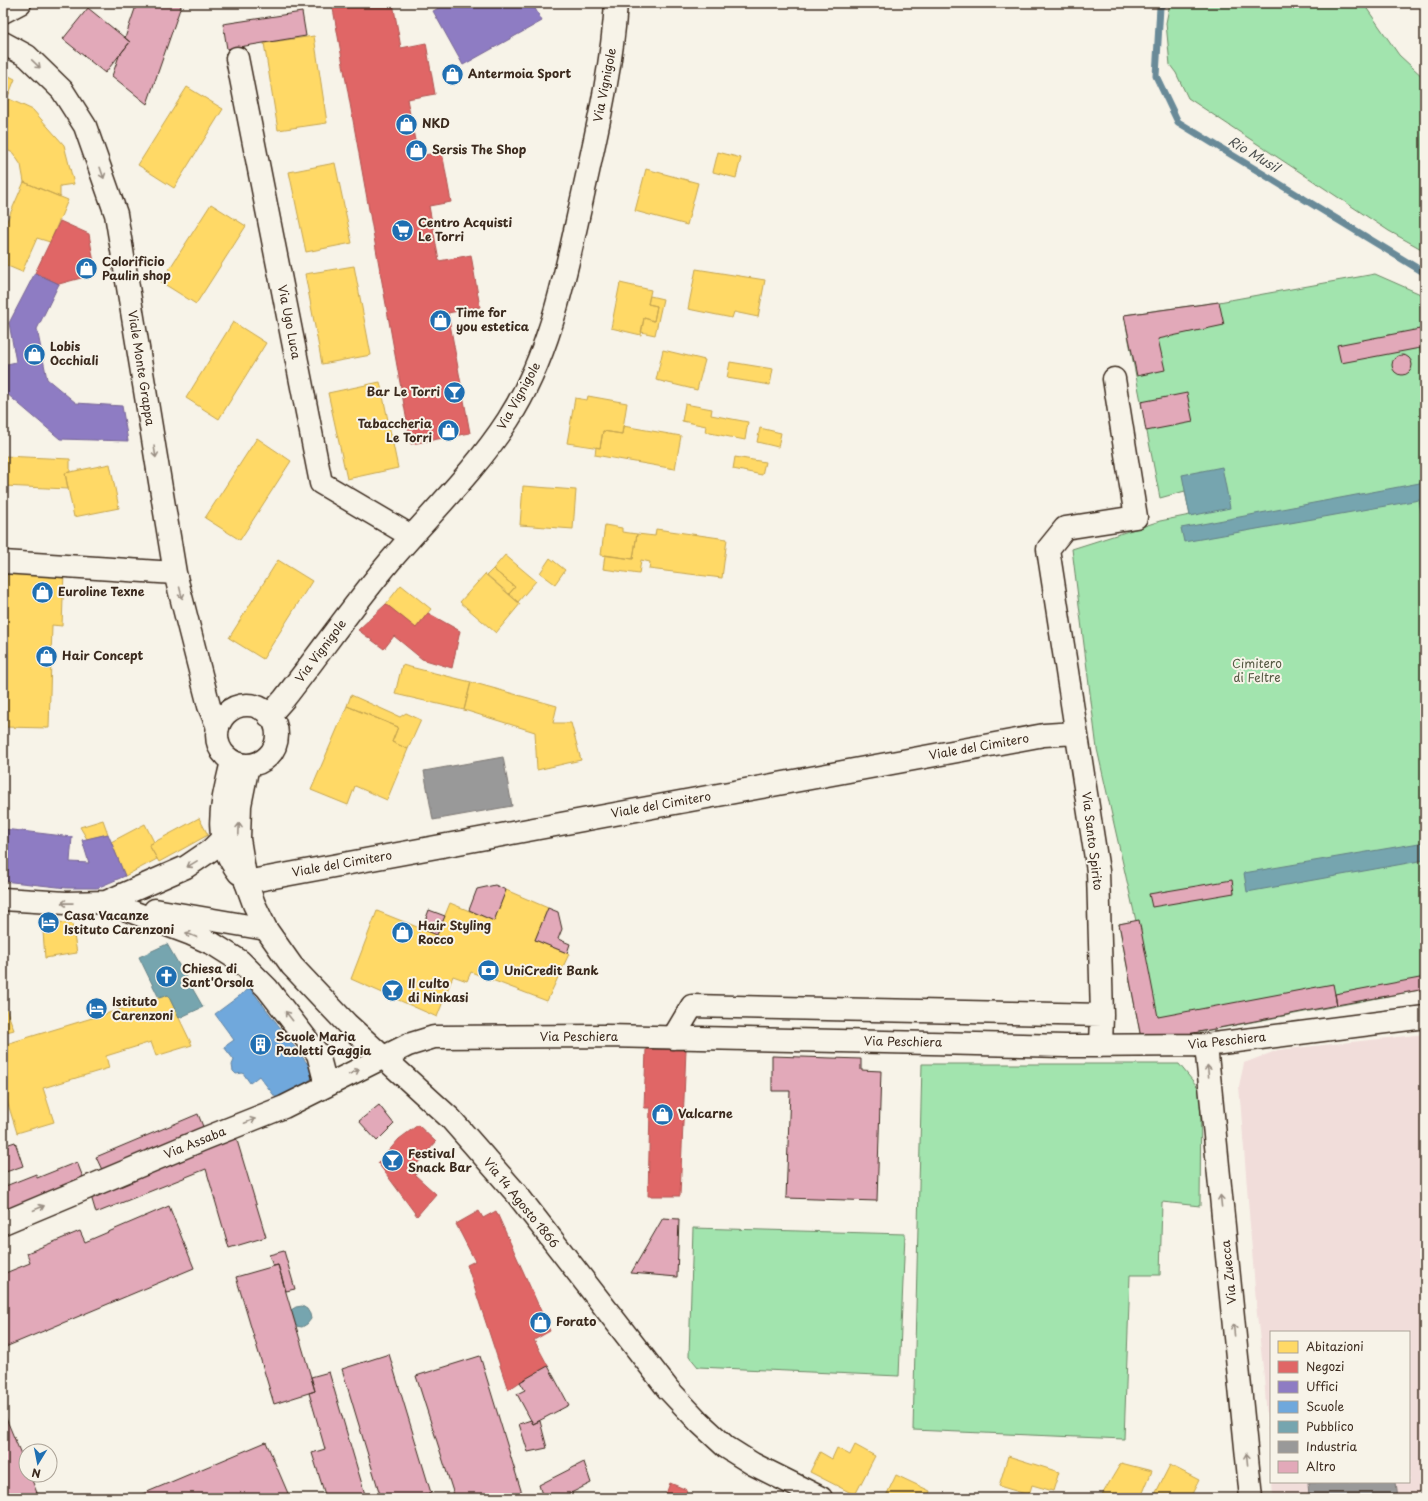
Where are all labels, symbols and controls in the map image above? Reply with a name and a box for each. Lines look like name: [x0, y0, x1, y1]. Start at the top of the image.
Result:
street label: Via Vignigole: [588, 46, 620, 123]
one-way arrow: [30, 59, 40, 68]
shop icon: Antermoia Sport: [440, 61, 466, 87]
place label: Antermoia Sport: [468, 64, 571, 82]
shop icon: NKD: [394, 111, 420, 137]
place label: NKD: [422, 114, 450, 132]
water label: Rio Musil: [1225, 131, 1285, 177]
shop icon: Sersis The Shop: [404, 137, 430, 163]
place label: Sersis The Shop: [432, 140, 527, 158]
one-way arrow: [98, 167, 106, 179]
place label: Centro Acquisti Le Torri: [418, 213, 512, 245]
supermarket icon: Centro Acquisti Le Torri: [390, 217, 416, 243]
place label: Colorificio Paulin shop: [102, 252, 171, 284]
shop icon: Colorificio Paulin shop: [73, 256, 99, 282]
street label: Via Ugo Luca: [274, 283, 306, 361]
place label: Time for you estetica: [456, 303, 530, 335]
shop icon: Time for you estetica: [427, 307, 453, 333]
street label: Viale Monte Grappa: [124, 309, 160, 427]
place label: Lobis Occhiali: [50, 337, 99, 369]
shop icon: Lobis Occhiali: [22, 341, 48, 367]
street label: Via Vignigole: [492, 358, 544, 433]
bar icon: Bar Le Torri: [442, 379, 468, 405]
place label: Bar Le Torri: [367, 382, 440, 400]
place label: Tabaccheria Le Torri: [358, 414, 433, 446]
shop icon: Tabaccheria Le Torri: [435, 418, 461, 444]
one-way arrow: [152, 445, 160, 458]
shop icon: Euroline Texne: [30, 579, 56, 605]
place label: Euroline Texne: [58, 582, 145, 600]
one-way arrow: [177, 587, 185, 600]
street label: Via Vignigole: [290, 615, 350, 686]
shop icon: Hair Concept: [34, 643, 60, 669]
place label: Hair Concept: [62, 646, 143, 664]
park label: Cimitero di Feltre: [1232, 654, 1282, 686]
street label: Viale del Cimitero: [927, 728, 1031, 764]
street label: Viale del Cimitero: [609, 786, 713, 822]
street label: Via Santo Spirito: [1078, 790, 1108, 892]
one-way arrow: [236, 823, 243, 836]
street label: Viale del Cimitero: [290, 845, 394, 881]
one-way arrow: [186, 860, 198, 868]
one-way arrow: [61, 899, 74, 907]
place label: Casa Vacanze Istituto Carenzoni: [64, 906, 174, 938]
hotel icon: Casa Vacanze Istituto Carenzoni: [35, 910, 61, 936]
place label: Hair Styling Rocco: [418, 916, 491, 948]
shop icon: Hair Styling Rocco: [389, 920, 415, 946]
one-way arrow: [185, 930, 197, 938]
bank icon: UniCredit Bank: [475, 958, 501, 984]
place label: Chiesa di Sant'Orsola: [182, 959, 254, 991]
place label: UniCredit Bank: [504, 961, 599, 979]
church icon: Chiesa di Sant'Orsola: [154, 963, 180, 989]
place label: Il culto di Ninkasi: [408, 974, 469, 1006]
bar icon: Il culto di Ninkasi: [380, 978, 406, 1004]
place label: Istituto Carenzoni: [112, 992, 174, 1024]
hotel icon: Istituto Carenzoni: [84, 996, 110, 1022]
one-way arrow: [285, 1011, 293, 1022]
place label: Scuole Maria Paoletti Gaggia: [276, 1027, 372, 1059]
street label: Via Peschiera: [540, 1027, 619, 1045]
street label: Via Peschiera: [1187, 1027, 1267, 1053]
building icon: Scuole Maria Paoletti Gaggia: [248, 1031, 274, 1057]
street label: Via Peschiera: [864, 1031, 943, 1051]
one-way arrow: [1205, 1065, 1212, 1078]
one-way arrow: [348, 1068, 360, 1075]
shop icon: Valcarne: [650, 1101, 676, 1127]
place label: Valcarne: [678, 1104, 733, 1122]
one-way arrow: [243, 1117, 255, 1124]
street label: Via Assaba: [161, 1121, 229, 1163]
place label: Festival Snack Bar: [408, 1144, 473, 1176]
bar icon: Festival Snack Bar: [380, 1148, 406, 1174]
street label: Via 14 Agosto 1866: [480, 1153, 564, 1251]
one-way arrow: [1218, 1194, 1225, 1207]
one-way arrow: [33, 1204, 45, 1212]
street label: Via Zuecca: [1216, 1239, 1240, 1305]
shop icon: Forato: [528, 1309, 554, 1335]
place label: Forato: [556, 1312, 596, 1330]
one-way arrow: [1231, 1324, 1238, 1337]
legend: [1270, 1331, 1410, 1483]
text: Abitazioni: [1306, 1337, 1364, 1355]
text: Negozi: [1306, 1357, 1344, 1375]
text: Uffici: [1306, 1377, 1338, 1395]
text: Scuole: [1306, 1397, 1345, 1415]
text: Pubblico: [1306, 1417, 1354, 1435]
text: Industria: [1306, 1437, 1358, 1455]
north arrow: [18, 1443, 58, 1483]
one-way arrow: [1244, 1453, 1251, 1466]
text: Altro: [1306, 1457, 1336, 1475]
text: N: [30, 1464, 42, 1482]

